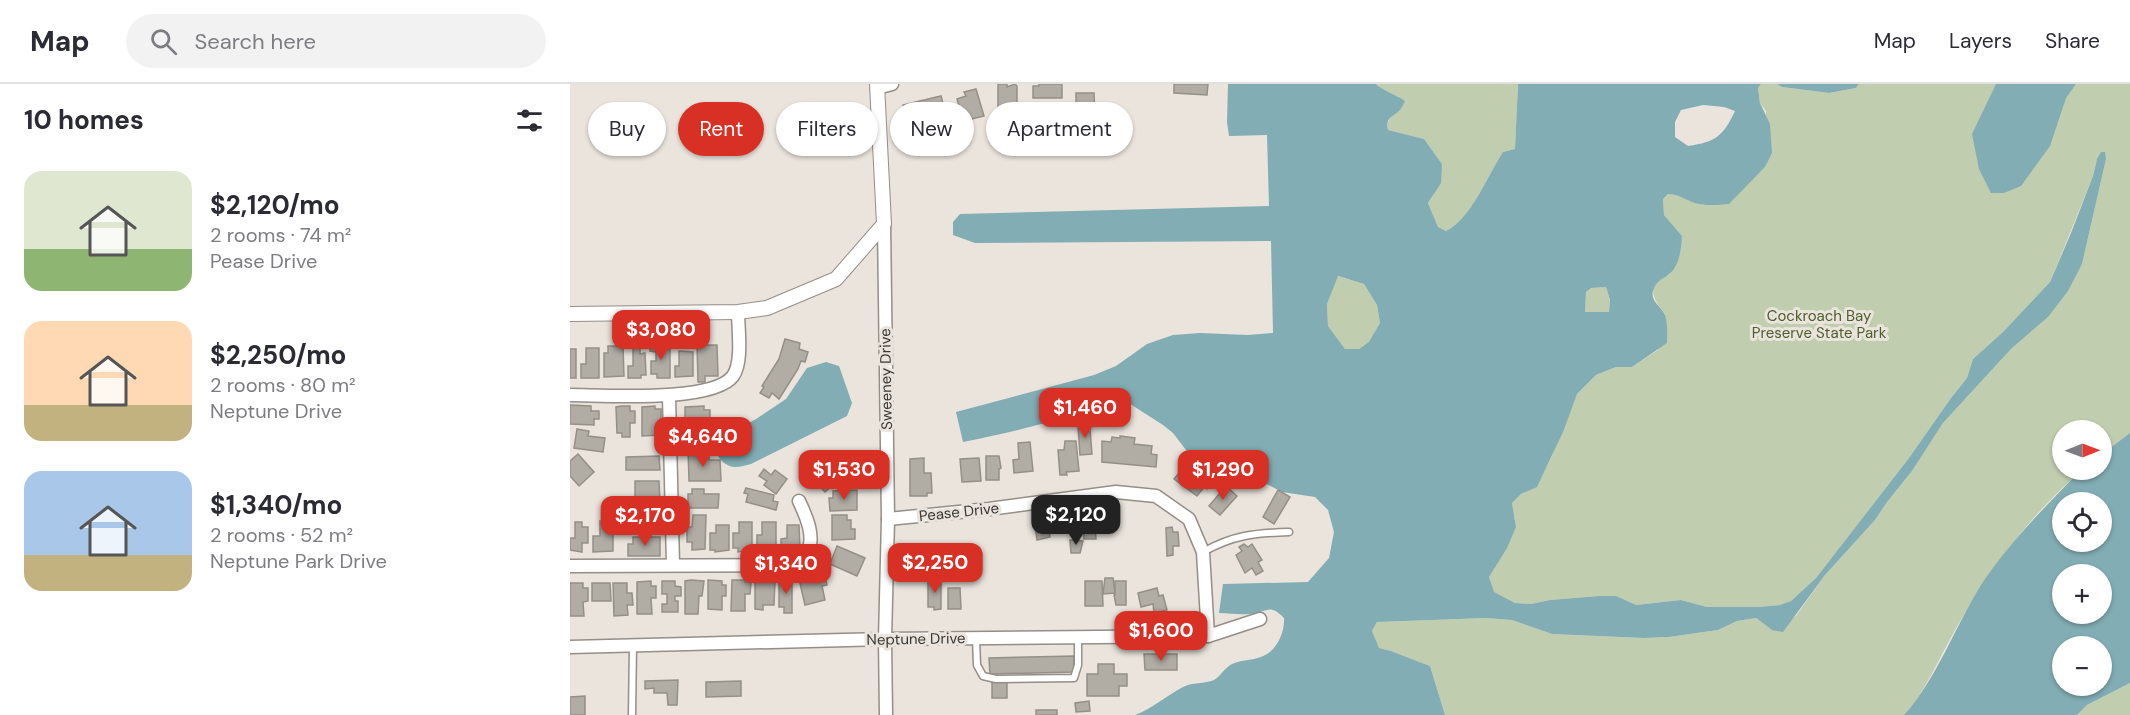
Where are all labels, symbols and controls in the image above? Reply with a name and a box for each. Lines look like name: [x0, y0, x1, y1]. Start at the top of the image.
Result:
search box: [126, 14, 546, 68]
text: Map: [30, 23, 90, 60]
icon: search: [147, 25, 180, 58]
text: Search here: [195, 27, 316, 56]
text: Map: [1874, 27, 1916, 55]
text: Layers: [1949, 27, 2012, 55]
text: Share: [2045, 27, 2100, 55]
chip: Buy: [588, 102, 666, 156]
chip: Rent: [678, 102, 764, 156]
chip: Filters: [776, 102, 878, 156]
chip: New: [890, 102, 974, 156]
chip: Apartment: [986, 102, 1133, 156]
text: 10 homes: [24, 103, 144, 137]
icon: filters: [513, 104, 546, 137]
text: $2,120/mo: [210, 188, 340, 222]
icon: home: [72, 195, 144, 267]
text: 2 rooms · 74 m²: [210, 222, 351, 248]
text: Pease Drive: [210, 248, 317, 274]
park label: Cockroach Bay Preserve State Park: [1752, 306, 1887, 343]
pin: $3,080: [612, 310, 710, 361]
text: $3,080: [626, 316, 696, 342]
street label: Sweeney Drive: [875, 328, 897, 430]
text: $2,250/mo: [210, 338, 346, 372]
icon: home: [72, 345, 144, 417]
text: 2 rooms · 80 m²: [210, 372, 356, 398]
pin: $1,460: [1036, 388, 1134, 439]
text: $1,460: [1053, 394, 1117, 420]
text: Neptune Drive: [210, 398, 342, 424]
pin: $4,640: [654, 417, 752, 468]
north arrow: [2052, 420, 2112, 480]
map controls: [2052, 420, 2112, 696]
text: $4,640: [668, 423, 738, 449]
pin: $1,530: [795, 450, 893, 501]
pin: $1,290: [1174, 450, 1272, 501]
text: $1,530: [813, 456, 875, 482]
text: $1,290: [1192, 456, 1254, 482]
text: $1,340/mo: [210, 488, 342, 522]
button: locate: [2052, 492, 2112, 552]
icon: home: [72, 495, 144, 567]
pin: $2,120: [1027, 495, 1125, 546]
pin: $2,170: [596, 496, 694, 547]
street label: Pease Drive: [918, 498, 1000, 526]
text: $2,120: [1045, 501, 1107, 527]
text: $2,170: [615, 502, 675, 528]
text: 2 rooms · 52 m²: [210, 522, 353, 548]
pin: $2,250: [886, 543, 984, 594]
pin: $1,340: [737, 544, 835, 595]
text: Neptune Park Drive: [210, 548, 387, 574]
text: $2,250: [902, 549, 968, 575]
text: $1,340: [754, 550, 818, 576]
button: +: [2052, 564, 2112, 624]
pin: $1,600: [1112, 611, 1210, 662]
text: $1,600: [1128, 617, 1194, 643]
street label: Neptune Drive: [866, 628, 966, 650]
button: −: [2052, 636, 2112, 696]

